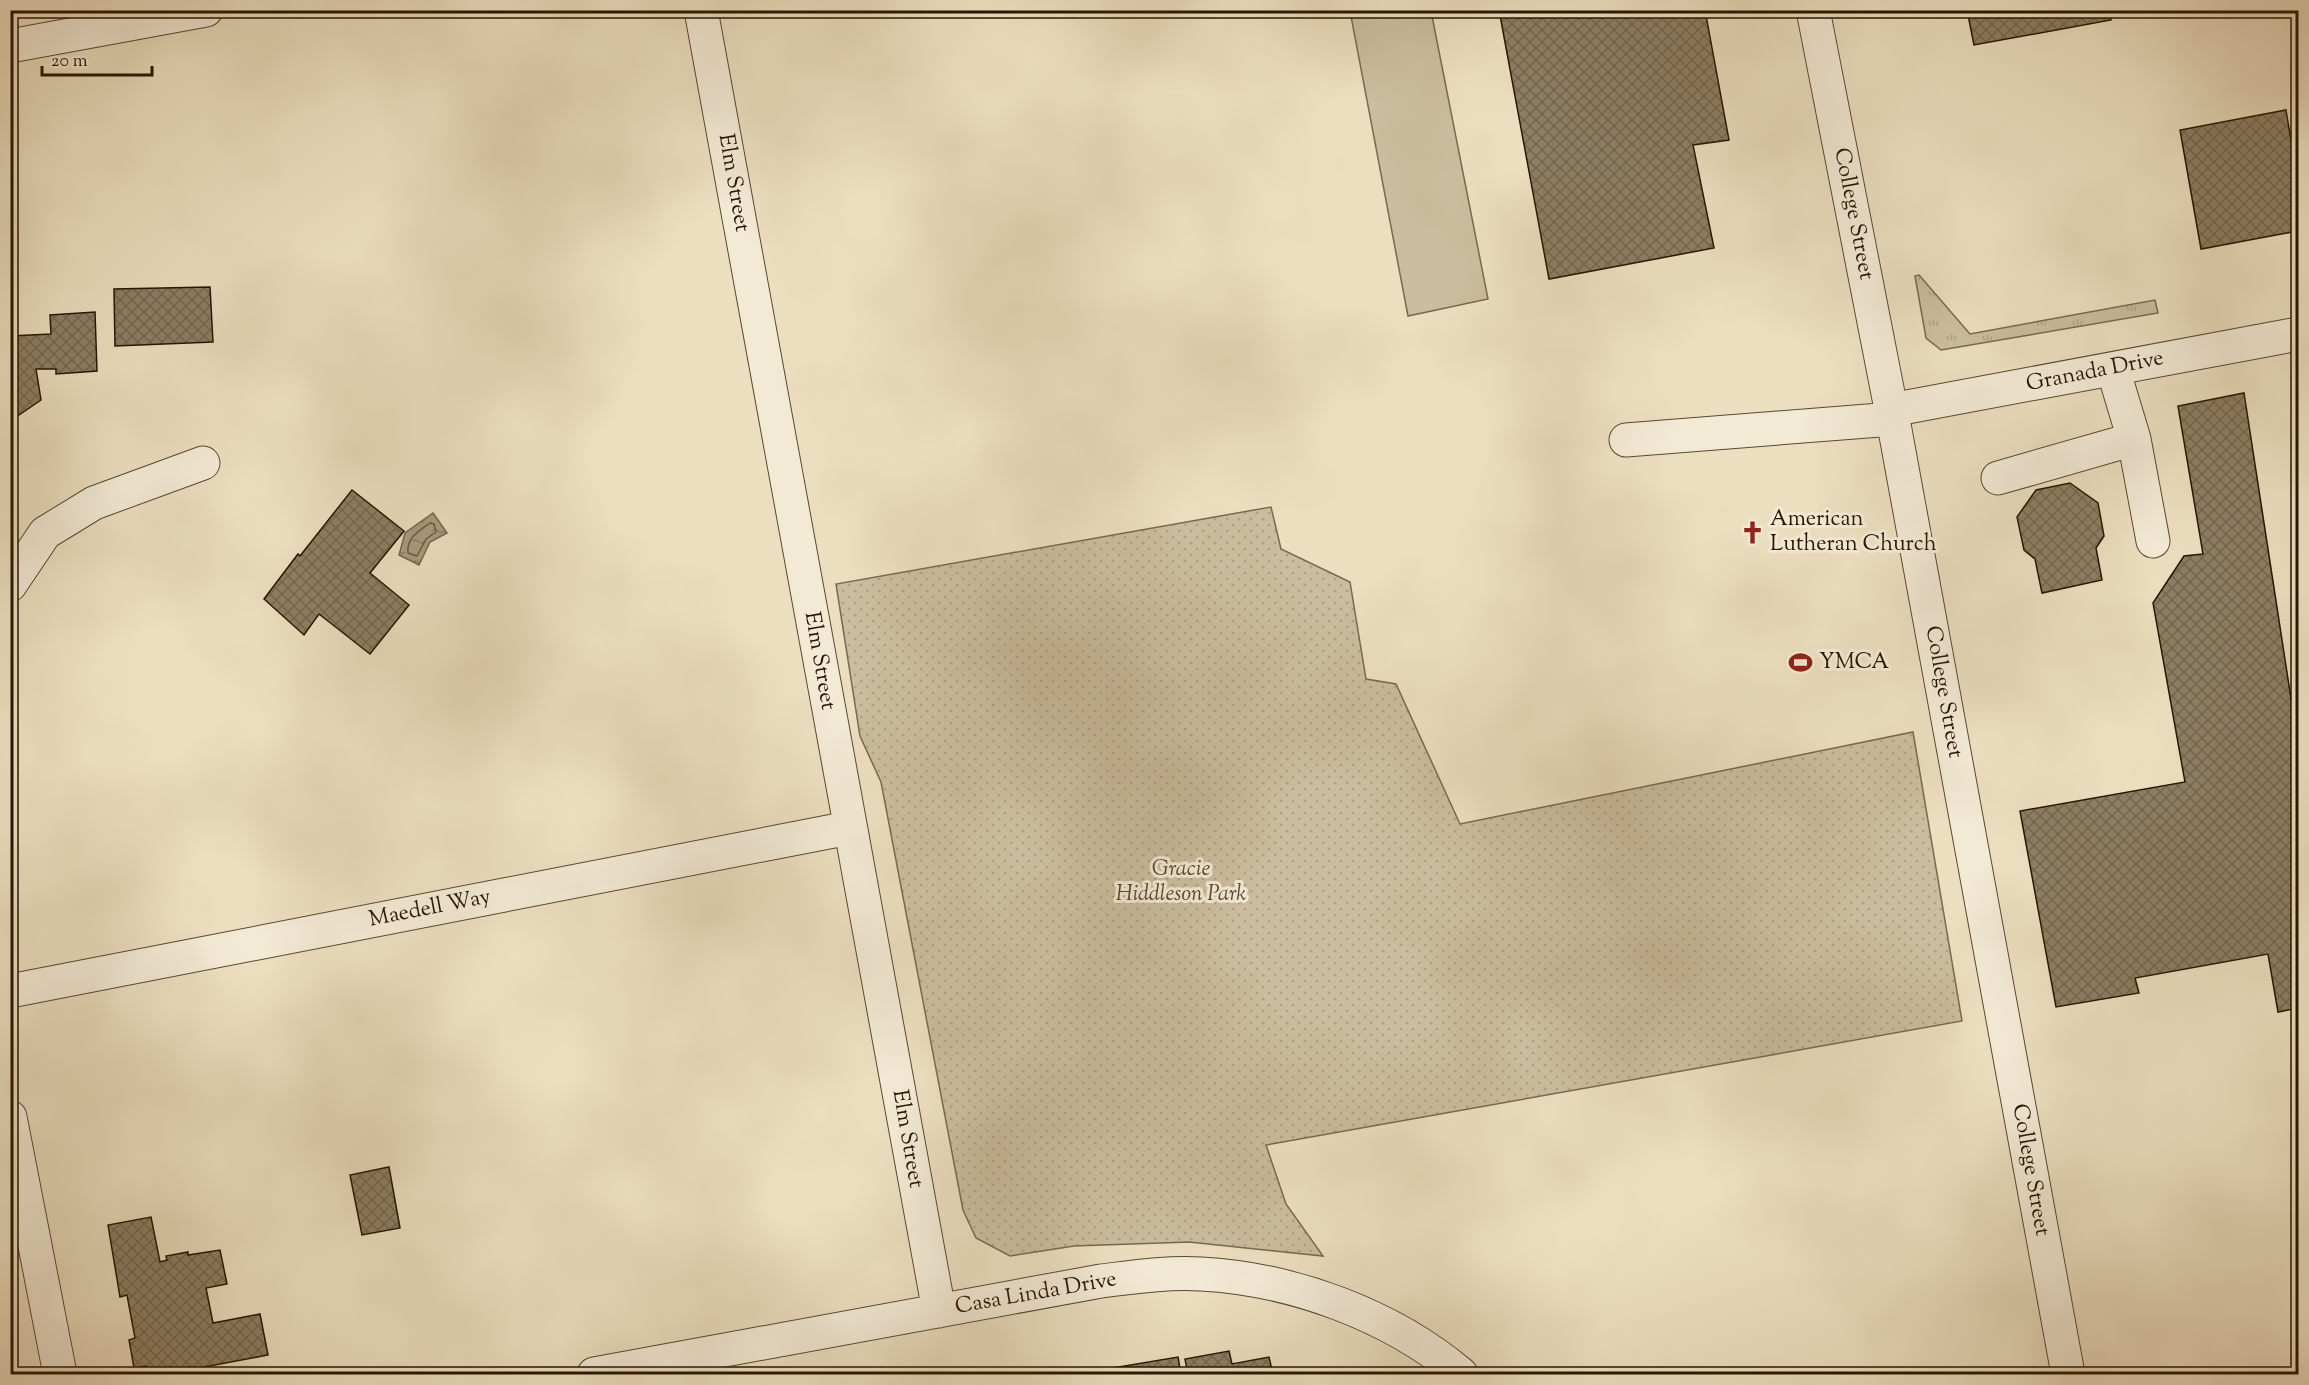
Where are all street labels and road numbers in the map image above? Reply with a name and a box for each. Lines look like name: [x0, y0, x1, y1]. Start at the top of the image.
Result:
street label: Elm Street: [709, 131, 757, 235]
street label: College Street: [1825, 145, 1882, 283]
street label: Granada Drive: [2024, 343, 2166, 401]
street label: Elm Street: [795, 609, 843, 713]
street label: College Street: [1916, 623, 1970, 761]
street label: Maedell Way: [366, 881, 494, 936]
street label: Elm Street: [883, 1087, 931, 1191]
street label: College Street: [2003, 1101, 2057, 1239]
street label: Casa Linda Drive: [953, 1264, 1119, 1324]

